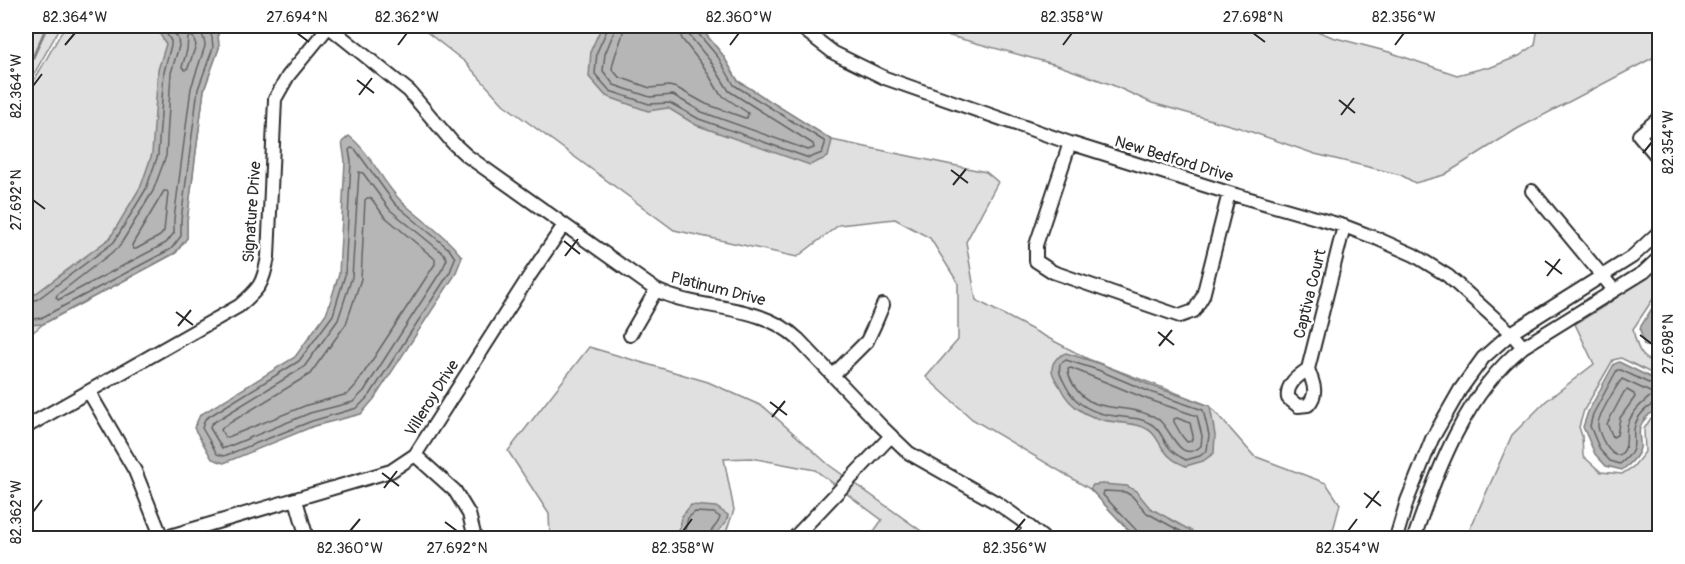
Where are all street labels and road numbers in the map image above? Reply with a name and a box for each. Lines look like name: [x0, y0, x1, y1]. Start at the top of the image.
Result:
street label: New Bedford Drive: [1112, 131, 1236, 187]
street label: Signature Drive: [238, 160, 266, 263]
street label: Captiva Court: [1289, 247, 1331, 341]
street label: Platinum Drive: [668, 268, 768, 310]
street label: Villeroy Drive: [401, 356, 463, 440]

